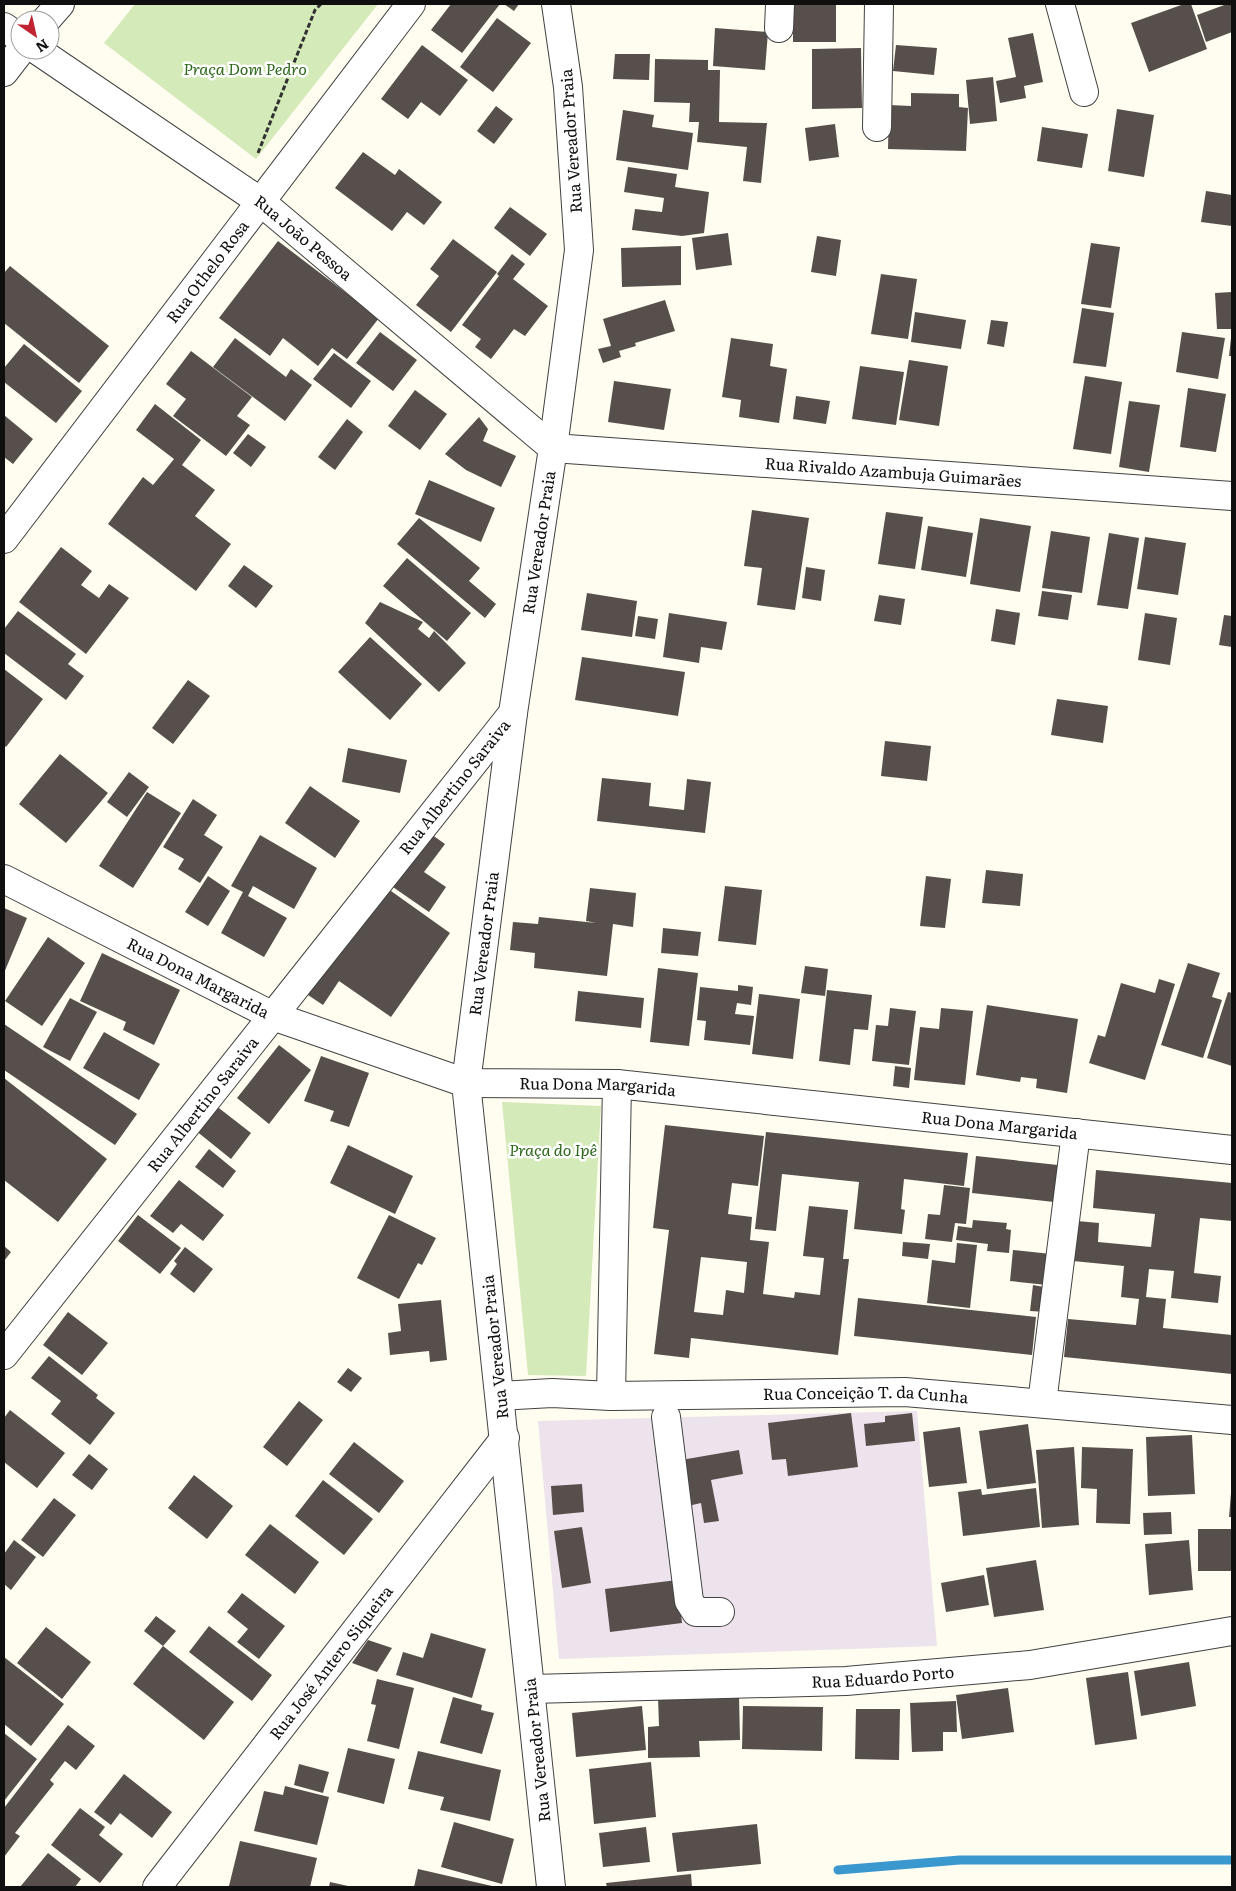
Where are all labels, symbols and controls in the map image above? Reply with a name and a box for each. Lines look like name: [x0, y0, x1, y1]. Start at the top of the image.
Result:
north arrow: [10, 10, 60, 60]
text: N: [32, 35, 53, 58]
park label: Praça Dom Pedro: [183, 56, 307, 80]
street label: Rua Vereador Praia: [553, 68, 587, 214]
street label: Rua João Pessoa: [250, 188, 359, 286]
street label: Rua Othelo Rosa: [160, 214, 254, 328]
street label: Rua Rivaldo Azambuja Guimarães: [764, 450, 1022, 492]
street label: Rua Vereador Praia: [515, 468, 561, 616]
street label: Rua Albertino Saraiva: [392, 713, 515, 859]
street label: Rua Vereador Praia: [462, 870, 504, 1017]
street label: Rua Dona Margarida: [123, 931, 274, 1024]
street label: Rua Albertino Saraiva: [141, 1030, 264, 1177]
street label: Rua Dona Margarida: [519, 1070, 678, 1101]
street label: Rua Dona Margarida: [920, 1104, 1079, 1144]
park label: Praça do Ipê: [509, 1137, 597, 1161]
street label: Rua Vereador Praia: [474, 1273, 514, 1420]
street label: Rua Conceição T. da Cunha: [763, 1379, 970, 1408]
street label: Rua José Antero Siqueira: [263, 1579, 398, 1744]
street label: Rua Eduardo Porto: [811, 1659, 955, 1693]
street label: Rua Vereador Praia: [516, 1676, 556, 1823]

